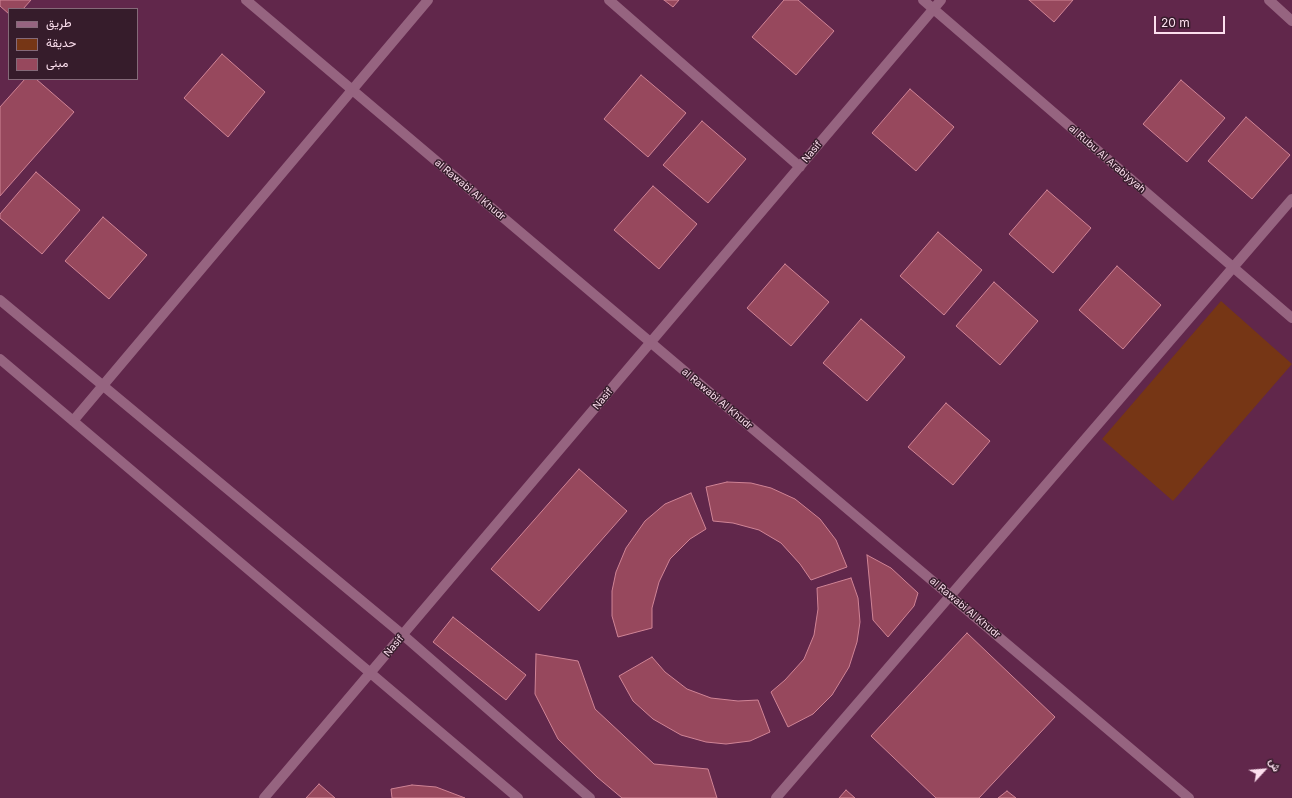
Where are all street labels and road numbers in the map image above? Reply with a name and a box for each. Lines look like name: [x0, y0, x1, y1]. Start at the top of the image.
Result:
street label: al Rubu Al Arabiyyah: [1066, 122, 1148, 196]
street label: Nasif: [800, 139, 824, 165]
street label: al Rawabi Al Khudr: [432, 157, 508, 223]
street label: al Rawabi Al Khudr: [679, 366, 755, 432]
street label: Nasif: [591, 386, 615, 412]
street label: al Rawabi Al Khudr: [927, 575, 1003, 641]
street label: Nasif: [382, 633, 406, 659]

